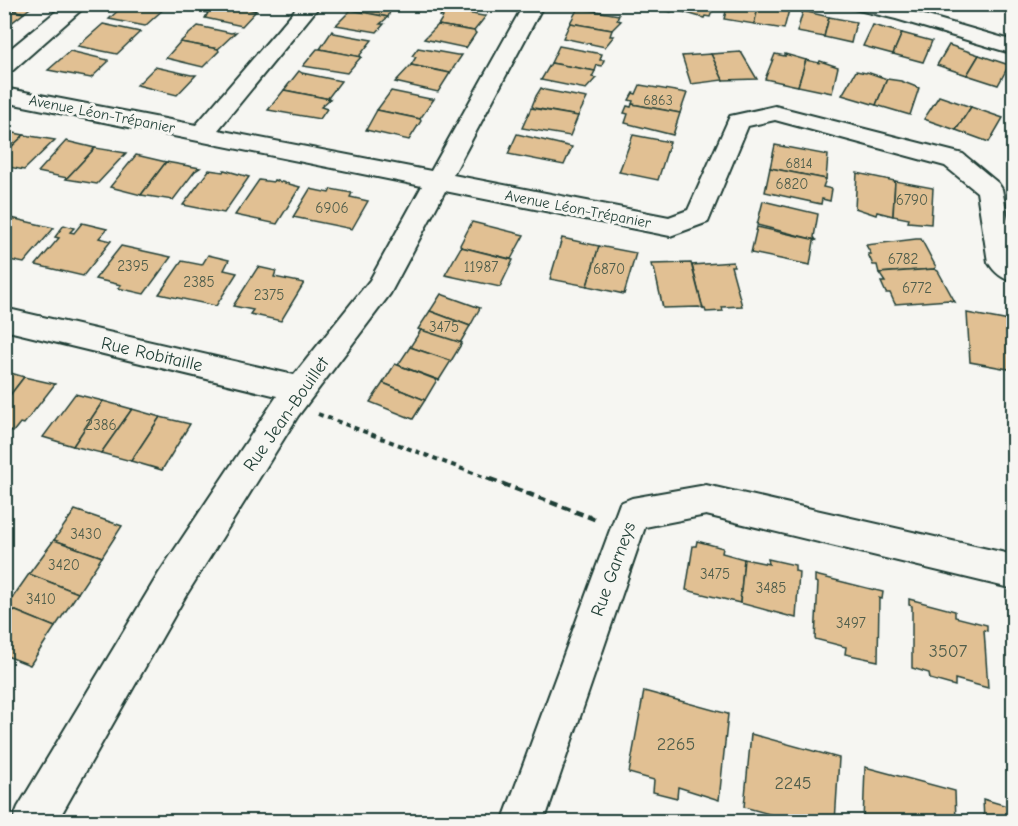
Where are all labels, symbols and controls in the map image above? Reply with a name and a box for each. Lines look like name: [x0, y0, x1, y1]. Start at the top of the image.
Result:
street label: Avenue Léon-Trépanier: [27, 91, 177, 137]
house number: 6863: [643, 92, 673, 109]
house number: 6814: [785, 155, 813, 172]
house number: 6820: [776, 175, 808, 193]
street label: Avenue Léon-Trépanier: [503, 186, 653, 232]
house number: 6790: [896, 191, 928, 209]
house number: 6906: [315, 199, 349, 217]
house number: 6782: [888, 250, 918, 268]
house number: 2395: [117, 257, 149, 275]
house number: 11987: [464, 258, 498, 276]
house number: 6870: [593, 260, 625, 278]
house number: 2385: [183, 273, 215, 291]
house number: 6772: [902, 279, 932, 297]
house number: 2375: [254, 286, 284, 304]
house number: 3475: [429, 318, 459, 336]
street label: Rue Robitaille: [99, 333, 205, 376]
street label: Rue Jean-Bouillet: [239, 352, 334, 475]
house number: 2386: [85, 416, 117, 434]
street label: Rue Garneys: [587, 519, 640, 619]
house number: 3430: [70, 525, 102, 543]
house number: 3420: [48, 556, 80, 574]
house number: 3475: [700, 565, 730, 583]
house number: 3485: [756, 579, 786, 597]
house number: 3410: [26, 590, 56, 608]
house number: 3497: [836, 614, 866, 632]
house number: 3507: [929, 641, 968, 662]
house number: 2265: [657, 734, 695, 755]
house number: 2245: [774, 773, 812, 794]

